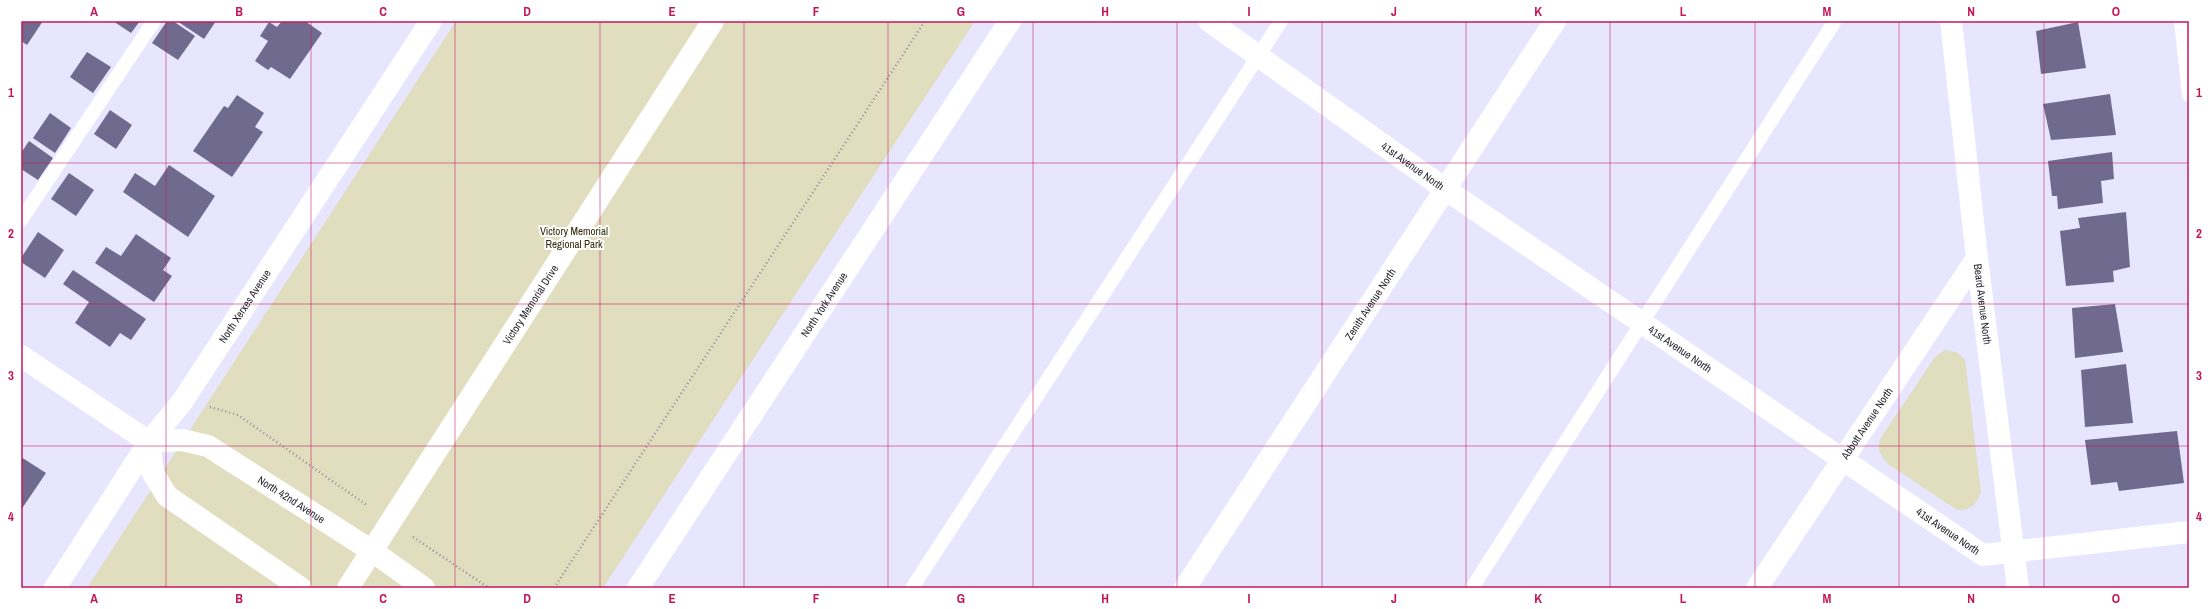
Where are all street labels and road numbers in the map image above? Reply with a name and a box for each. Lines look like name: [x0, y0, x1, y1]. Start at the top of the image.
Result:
street label: 41st Avenue North: [1378, 139, 1447, 193]
street label: Victory Memorial Drive: [500, 262, 561, 347]
street label: Beard Avenue North: [1971, 263, 1995, 345]
street label: Zenith Avenue North: [1342, 266, 1399, 343]
street label: North Xerxes Avenue: [216, 267, 274, 346]
street label: North York Avenue: [798, 269, 850, 340]
street label: 41st Avenue North: [1645, 322, 1715, 376]
street label: Abbott Avenue North: [1837, 385, 1896, 463]
street label: North 42nd Avenue: [255, 473, 328, 526]
street label: 41st Avenue North: [1913, 504, 1983, 558]

